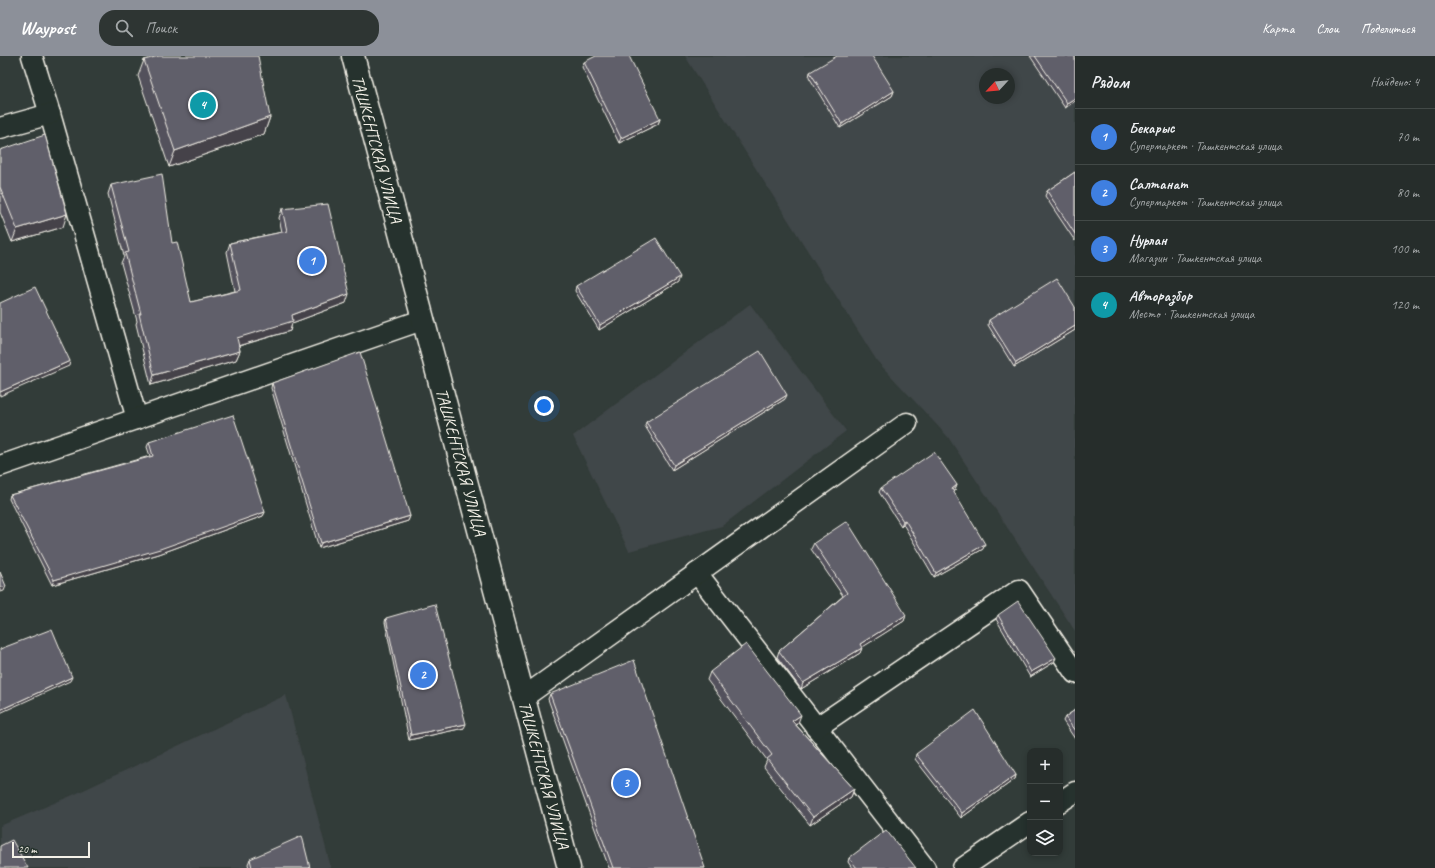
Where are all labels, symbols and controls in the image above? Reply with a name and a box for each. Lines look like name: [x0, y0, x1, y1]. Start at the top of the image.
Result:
search box: [99, 10, 379, 46]
text: Waypost: [20, 16, 75, 40]
icon: search: [113, 17, 135, 39]
text: Поиск: [145, 19, 177, 38]
text: Карта: [1262, 20, 1294, 37]
text: Слои: [1316, 20, 1339, 37]
text: Поделиться: [1361, 20, 1415, 37]
north arrow: [979, 68, 1015, 104]
text: Рядом: [1091, 72, 1129, 93]
street label: ТАШКЕНТСКАЯ УЛИЦА: [347, 73, 407, 226]
text: Найдено: 4: [1371, 74, 1419, 90]
pin: 4: [190, 90, 216, 120]
text: Бекарыс: [1129, 119, 1175, 138]
text: 1: [1101, 129, 1107, 145]
text: 70 m: [1397, 129, 1419, 145]
text: Супермаркет · Ташкентская улица: [1129, 138, 1282, 154]
text: Салтанат: [1129, 175, 1187, 194]
text: 2: [1101, 185, 1107, 201]
text: 80 m: [1397, 185, 1419, 201]
text: Супермаркет · Ташкентская улица: [1129, 194, 1282, 210]
text: Нурлан: [1129, 231, 1167, 250]
text: 3: [1101, 241, 1107, 257]
text: 100 m: [1391, 241, 1419, 257]
pin: 1: [299, 246, 325, 276]
text: Магазин · Ташкентская улица: [1129, 250, 1262, 266]
text: Авторазбор: [1129, 287, 1192, 306]
text: 4: [1101, 297, 1107, 313]
text: 120 m: [1391, 297, 1419, 313]
text: Место · Ташкентская улица: [1129, 306, 1254, 322]
street label: ТАШКЕНТСКАЯ УЛИЦА: [431, 386, 491, 539]
your location: [534, 396, 554, 416]
pin: 2: [410, 660, 436, 690]
street label: ТАШКЕНТСКАЯ УЛИЦА: [514, 699, 574, 852]
map controls: [1027, 748, 1063, 856]
button: +: [1027, 748, 1063, 784]
pin: 3: [613, 768, 639, 798]
button: −: [1027, 784, 1063, 820]
button: layers: [1027, 820, 1063, 856]
scale bar: [12, 840, 90, 859]
text: 20 m: [18, 842, 37, 856]

